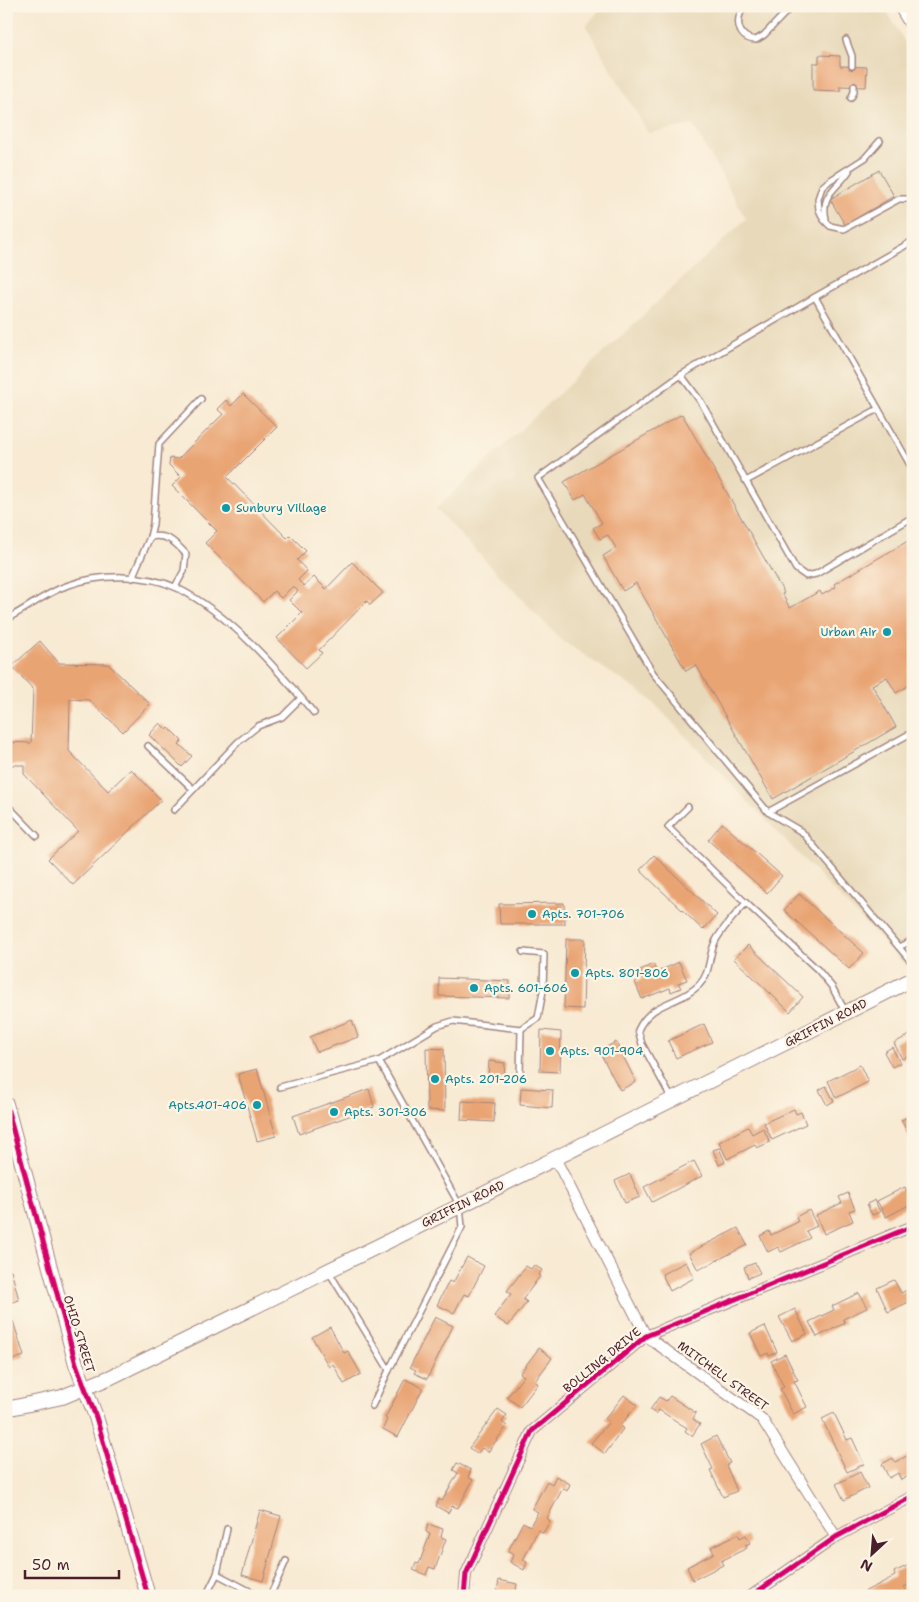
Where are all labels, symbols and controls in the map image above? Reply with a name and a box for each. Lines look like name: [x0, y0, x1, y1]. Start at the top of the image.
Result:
place label: Sunbury Village: [236, 500, 327, 516]
marker: Sunbury Village: [220, 502, 232, 514]
place label: Urban Air: [820, 624, 877, 640]
marker: Urban Air: [881, 626, 893, 638]
place label: Apts. 701-706: [542, 906, 625, 922]
marker: Apts. 701-706: [526, 908, 538, 920]
place label: Apts. 801-806: [585, 965, 669, 981]
marker: Apts. 801-806: [569, 967, 581, 979]
place label: Apts. 601-606: [484, 980, 568, 996]
marker: Apts. 601-606: [468, 982, 480, 994]
street label: GRIFFIN ROAD: [782, 995, 870, 1051]
place label: Apts. 901-904: [560, 1043, 643, 1059]
marker: Apts. 901-904: [544, 1045, 556, 1057]
place label: Apts. 201-206: [445, 1071, 527, 1087]
marker: Apts. 201-206: [429, 1073, 441, 1085]
place label: Apts.401-406: [168, 1097, 247, 1113]
marker: Apts.401-406: [251, 1099, 263, 1111]
place label: Apts. 301-306: [344, 1104, 427, 1120]
marker: Apts. 301-306: [328, 1106, 340, 1118]
street label: GRIFFIN ROAD: [419, 1177, 507, 1231]
street label: OHIO STREET: [60, 1293, 99, 1375]
street label: BOLLING DRIVE: [560, 1324, 644, 1396]
street label: MITCHELL STREET: [674, 1338, 772, 1415]
north arrow: [846, 1530, 896, 1580]
scale bar: [25, 1547, 119, 1579]
text: 50 m: [32, 1555, 70, 1575]
text: N: [857, 1555, 875, 1576]

